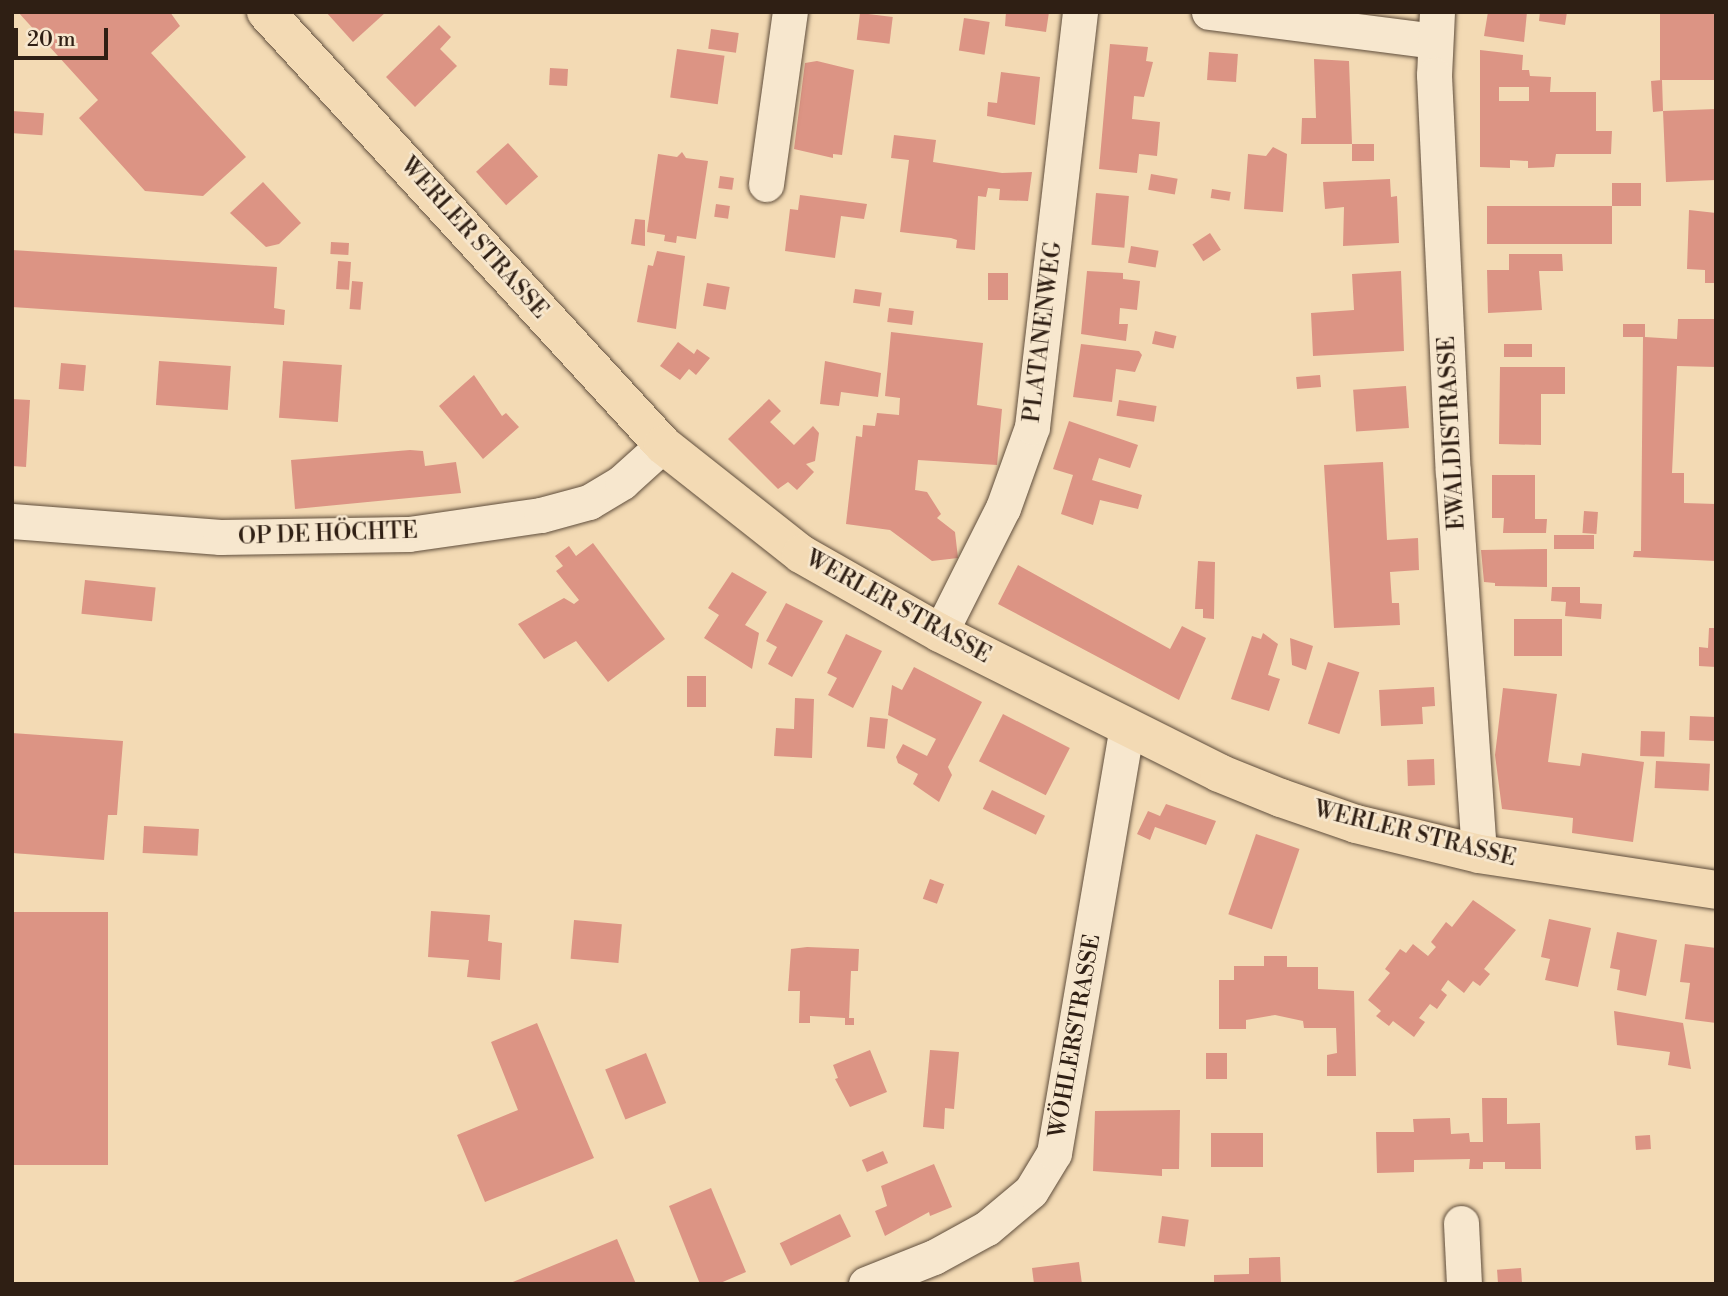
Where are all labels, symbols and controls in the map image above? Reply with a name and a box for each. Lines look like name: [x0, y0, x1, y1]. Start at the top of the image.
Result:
scale bar: [18, 14, 112, 58]
text: 20 m: [27, 27, 76, 53]
street label: WERLER STRASSE: [394, 152, 554, 324]
street label: PLATANENWEG: [1018, 240, 1068, 424]
street label: EWALDISTRASSE: [1433, 335, 1471, 531]
street label: OP DE HÖCHTE: [238, 517, 418, 551]
street label: WERLER STRASSE: [801, 545, 995, 669]
street label: WERLER STRASSE: [1311, 796, 1519, 872]
street label: WÖHLERSTRASSE: [1044, 932, 1106, 1140]

